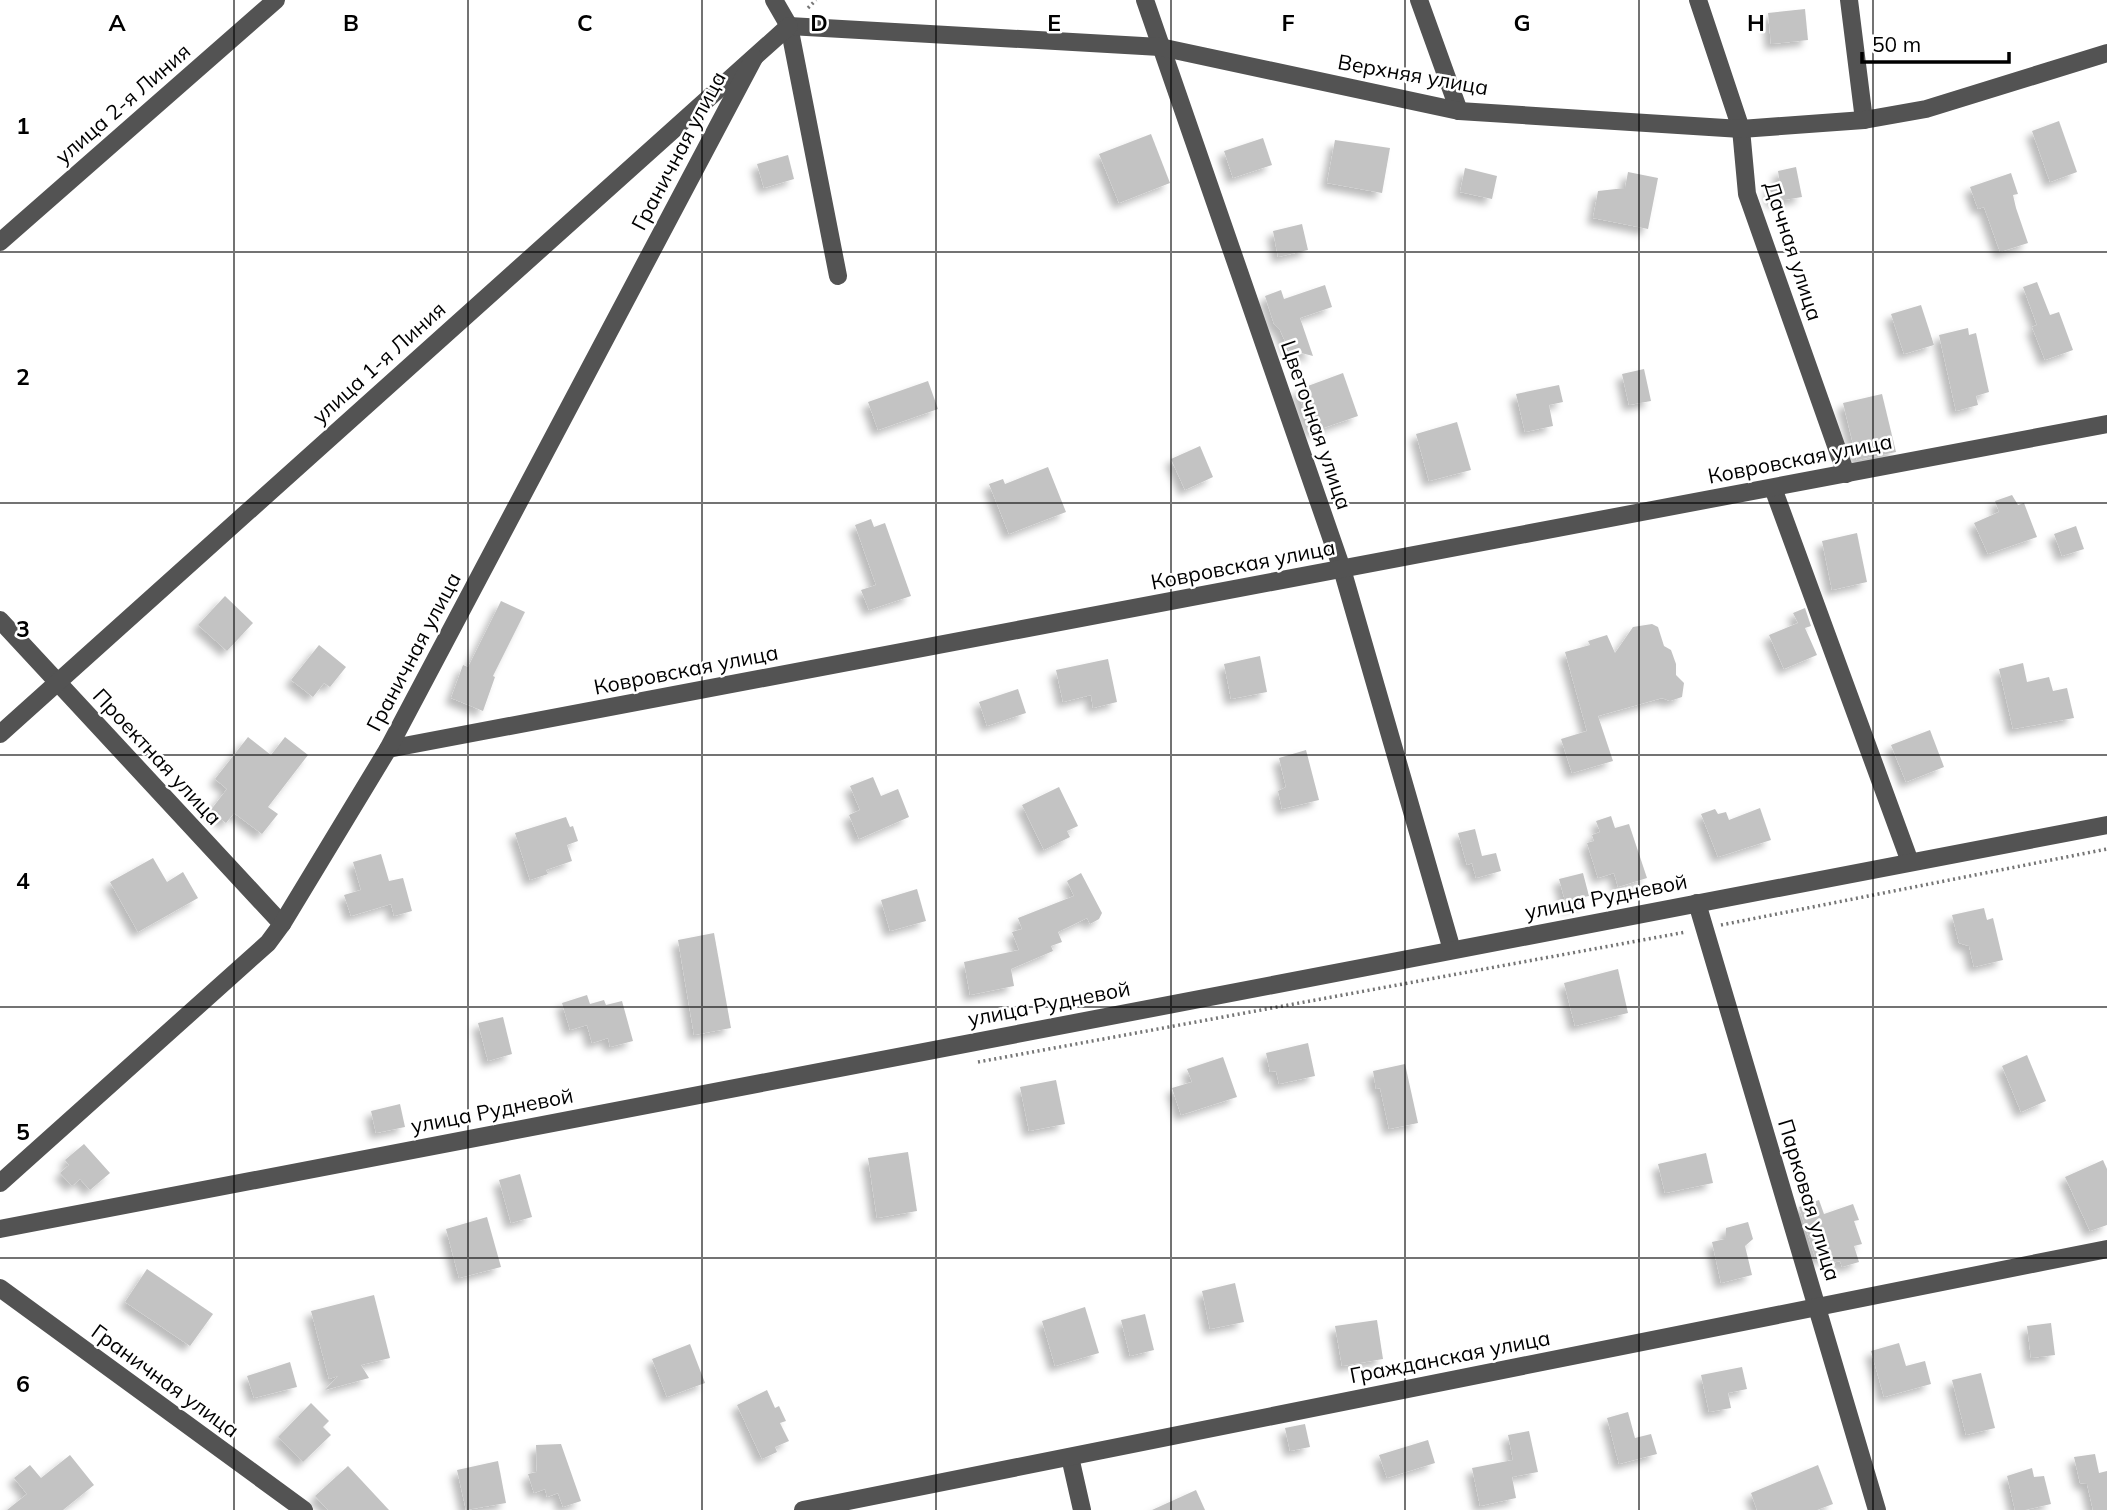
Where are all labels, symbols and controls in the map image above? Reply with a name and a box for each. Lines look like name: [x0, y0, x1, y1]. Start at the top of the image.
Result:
text: A: [108, 8, 126, 37]
text: B: [343, 8, 359, 37]
text: C: [577, 8, 593, 37]
text: D: [810, 8, 828, 37]
text: E: [1047, 8, 1061, 37]
text: F: [1281, 8, 1295, 37]
text: G: [1513, 8, 1531, 37]
text: H: [1747, 8, 1765, 37]
scale bar: [1862, 21, 2009, 65]
text: 50 m: [1872, 31, 1921, 57]
street label: улица 2-я Линия: [50, 38, 195, 169]
street label: Верхняя улица: [1336, 48, 1490, 100]
street label: Граничная улица: [625, 67, 731, 234]
text: 1: [16, 111, 30, 140]
street label: Дачная улица: [1759, 178, 1829, 324]
street label: улица 1-я Линия: [306, 296, 450, 429]
street label: Цветочная улица: [1276, 337, 1358, 513]
text: 2: [16, 362, 30, 391]
street label: Ковровская улица: [1705, 427, 1894, 489]
street label: Ковровская улица: [1148, 533, 1337, 595]
street label: Граничная улица: [360, 568, 466, 735]
text: 3: [16, 614, 30, 643]
street label: Ковровская улица: [591, 638, 780, 700]
street label: Проектная улица: [88, 683, 228, 830]
text: 4: [16, 866, 30, 895]
street label: улица Рудневой: [1522, 868, 1689, 925]
street label: улица Рудневой: [965, 975, 1132, 1032]
street label: улица Рудневой: [408, 1082, 575, 1139]
street label: Парковая улица: [1773, 1116, 1847, 1284]
text: 5: [16, 1117, 30, 1146]
street label: Граничная улица: [87, 1318, 244, 1442]
street label: Гражданская улица: [1347, 1324, 1552, 1388]
text: 6: [16, 1369, 30, 1398]

